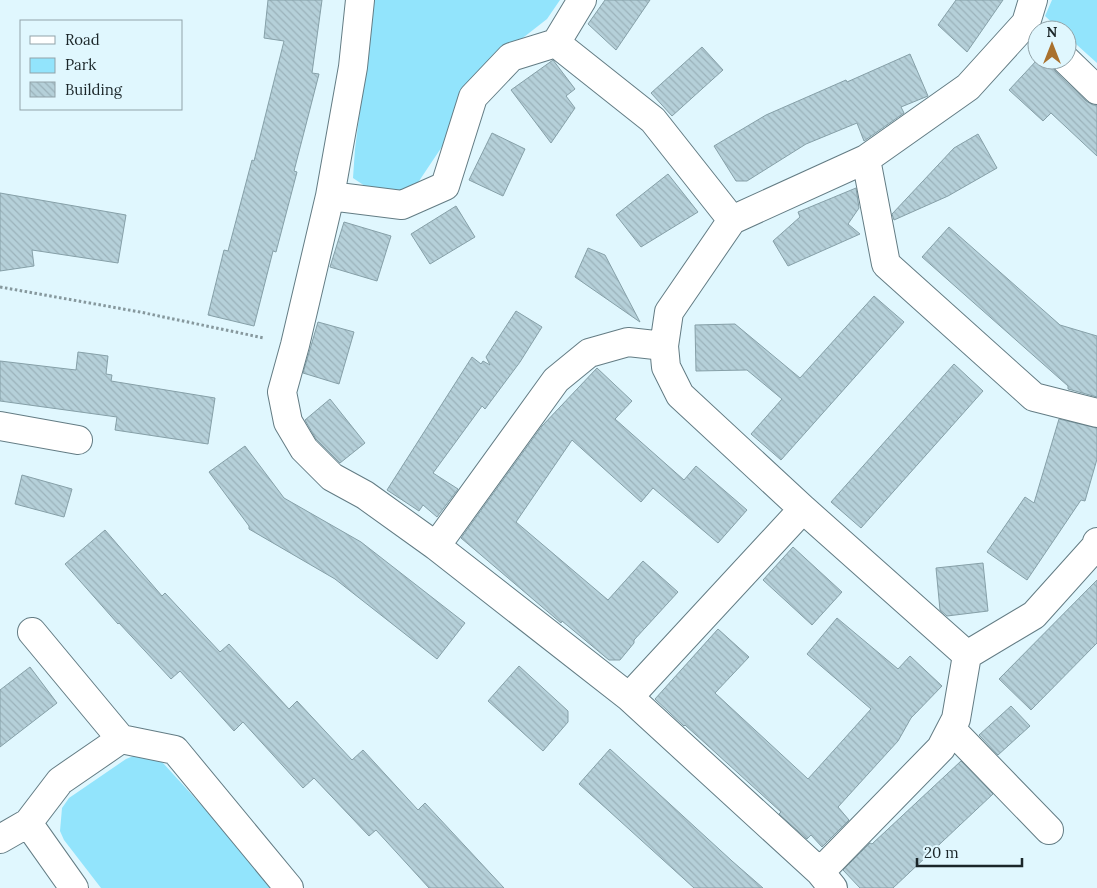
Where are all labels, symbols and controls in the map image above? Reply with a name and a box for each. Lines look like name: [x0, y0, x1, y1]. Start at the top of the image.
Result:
legend: [20, 20, 182, 110]
north arrow: [1027, 20, 1077, 70]
text: N: [1047, 23, 1058, 41]
text: Road: [65, 30, 100, 49]
text: Park: [65, 55, 96, 74]
text: Building: [65, 80, 123, 99]
scale bar: [917, 836, 1022, 868]
text: 20 m: [924, 843, 959, 862]

